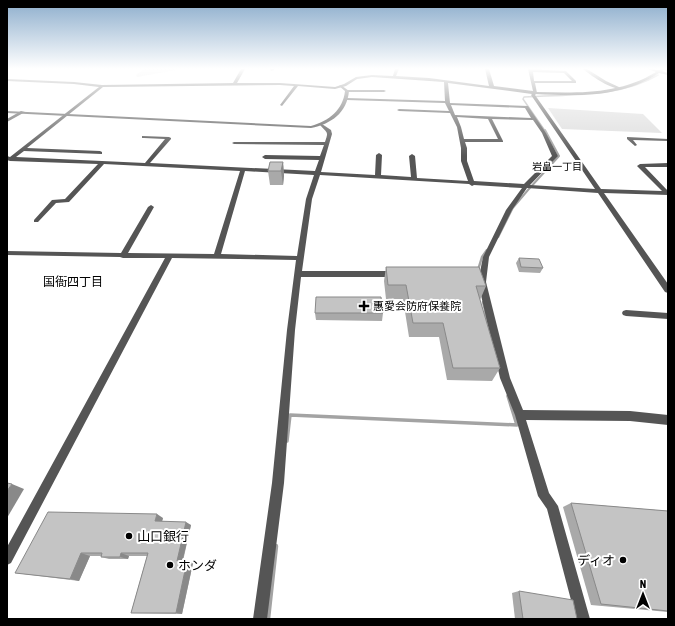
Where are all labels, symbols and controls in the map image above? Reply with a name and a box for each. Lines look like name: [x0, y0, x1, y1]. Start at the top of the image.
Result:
district label: 岩畠一丁目: [532, 161, 582, 172]
district label: 国衙四丁目: [43, 275, 103, 289]
marker: 惠愛会防府保養院: [358, 300, 370, 312]
place label: 惠愛会防府保養院: [373, 300, 461, 312]
place label: 山口銀行: [137, 529, 189, 544]
marker: 山口銀行: [124, 531, 134, 541]
place label: ディオ: [577, 553, 615, 568]
marker: ディオ: [618, 555, 628, 565]
place label: ホンダ: [178, 558, 217, 573]
marker: ホンダ: [165, 560, 175, 570]
north arrow: [623, 574, 663, 614]
text: N: [640, 578, 646, 590]

